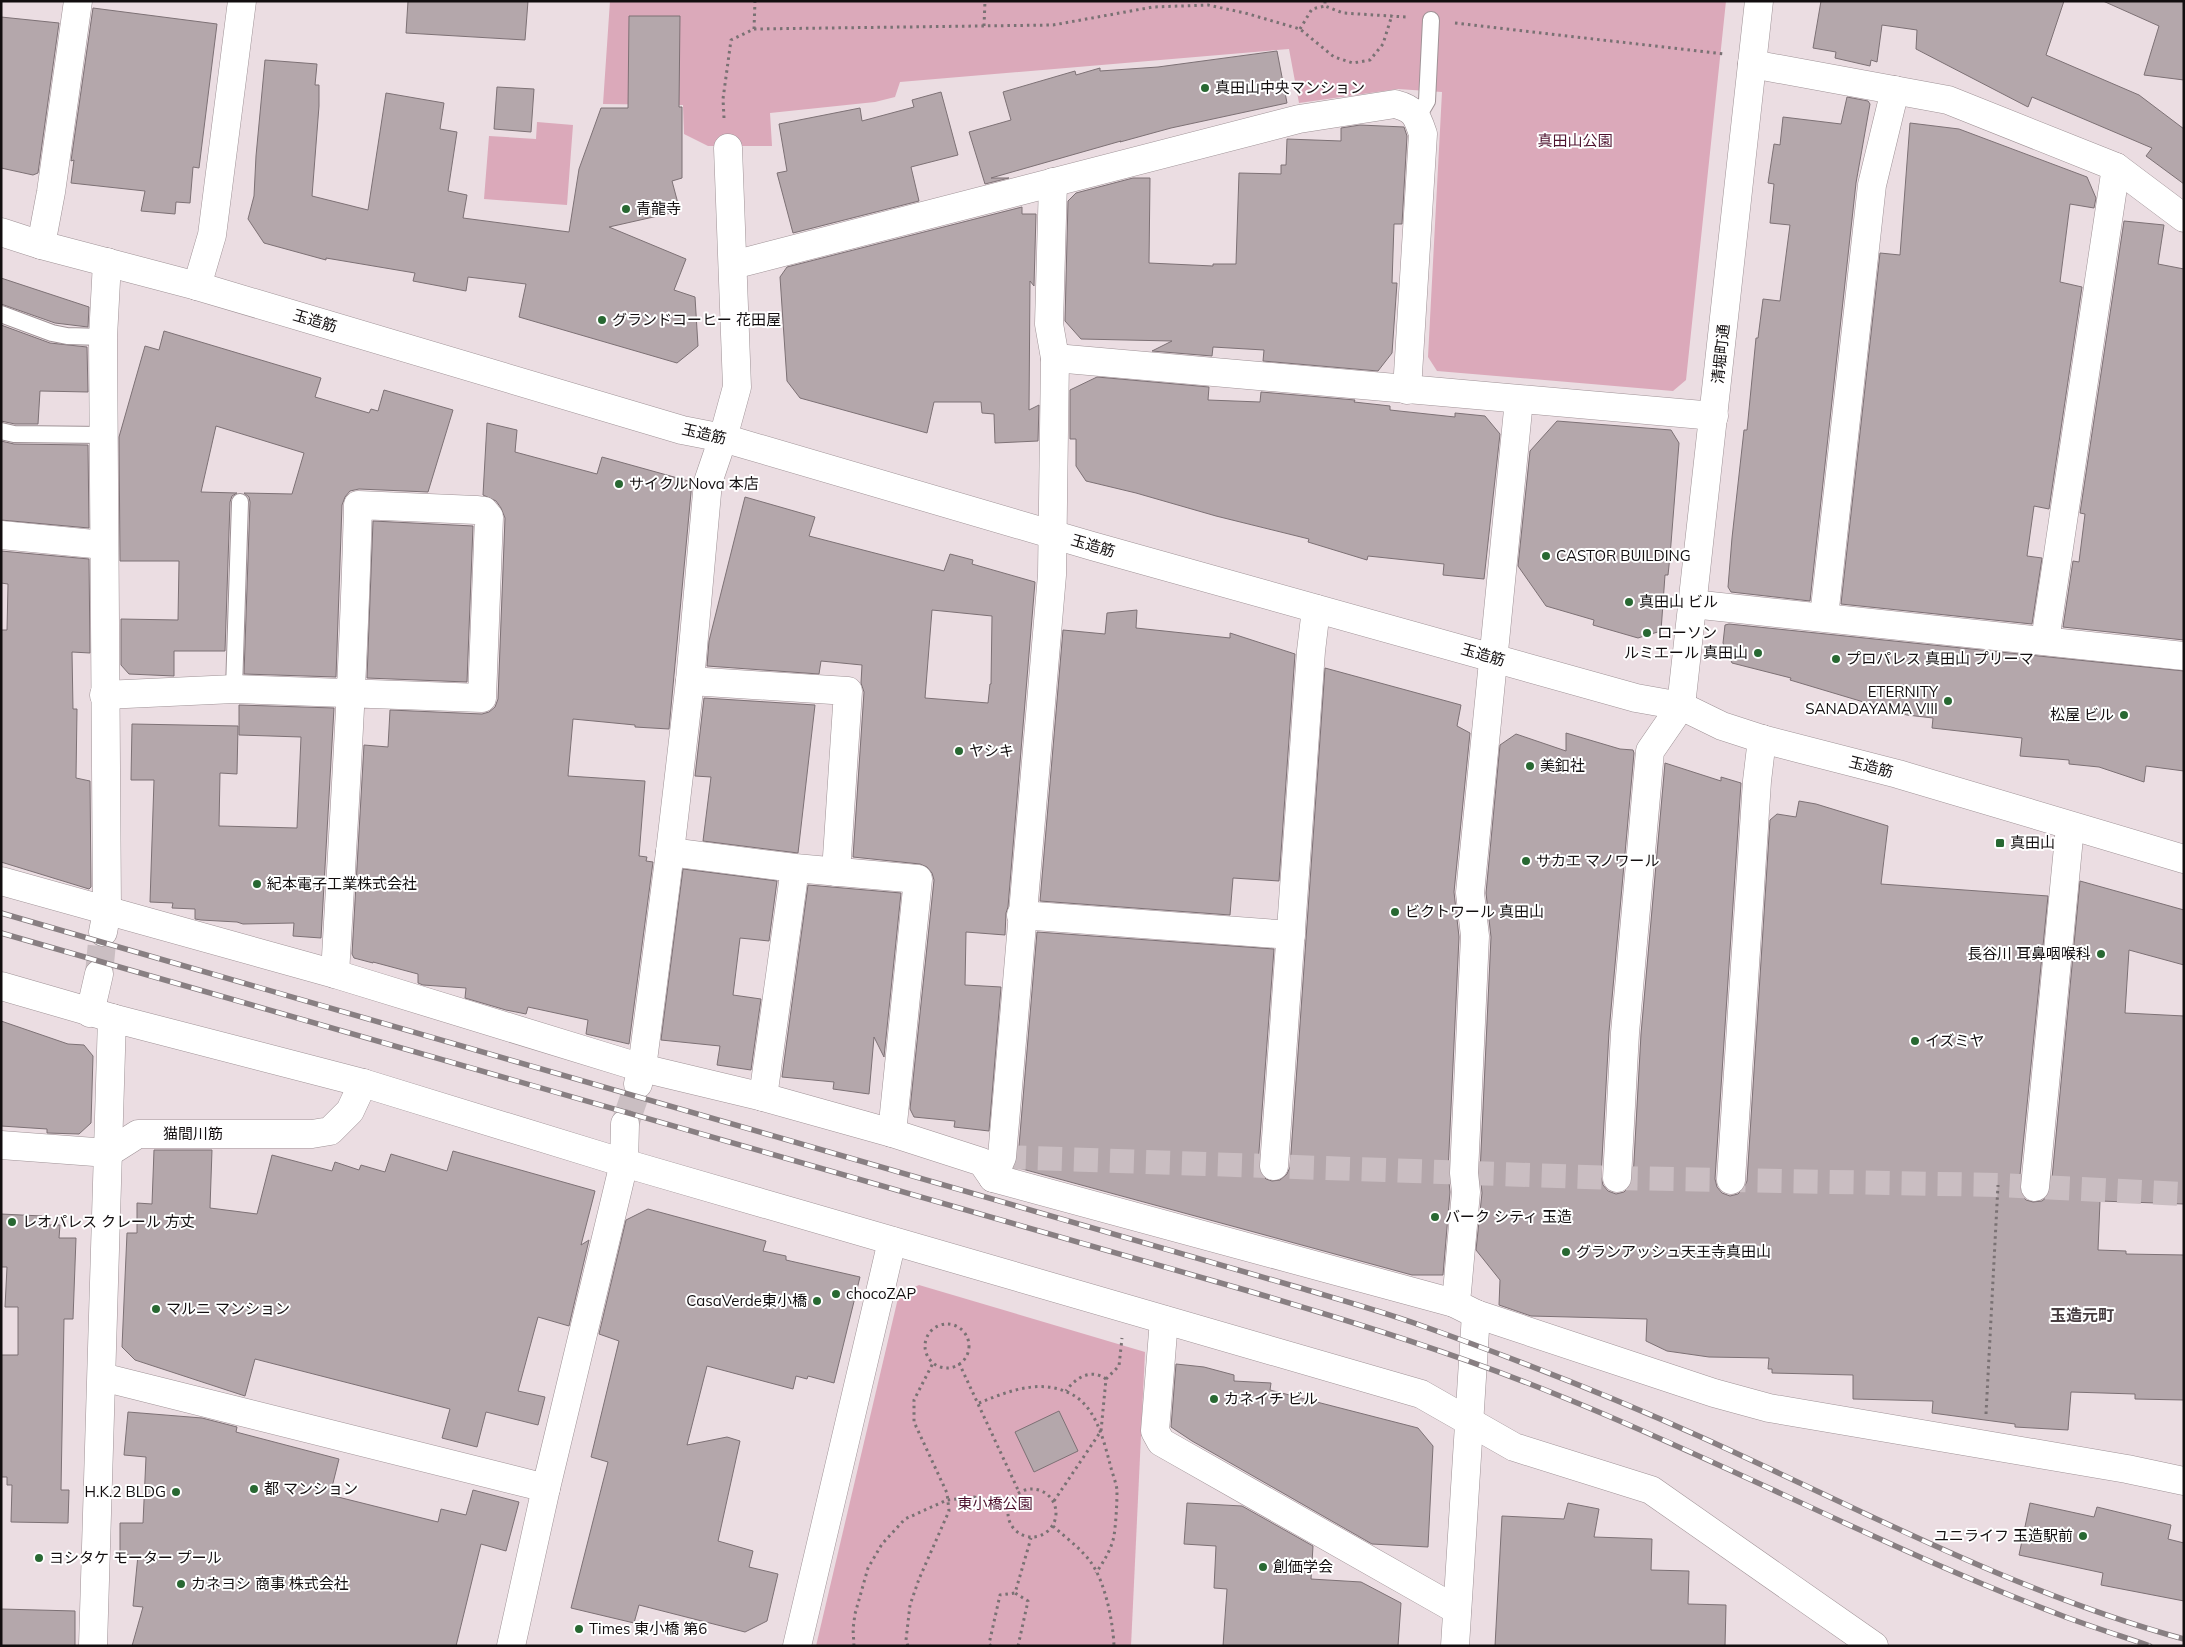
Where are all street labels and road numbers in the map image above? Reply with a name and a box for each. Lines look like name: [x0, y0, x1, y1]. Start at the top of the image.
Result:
street label: 玉造筋: [291, 305, 339, 336]
street label: 清堀町通: [1708, 323, 1733, 385]
street label: 玉造筋: [680, 419, 728, 448]
street label: 玉造筋: [1069, 530, 1117, 561]
street label: 玉造筋: [1459, 639, 1507, 670]
street label: 玉造筋: [1847, 752, 1895, 781]
street label: 猫間川筋: [163, 1124, 223, 1143]

